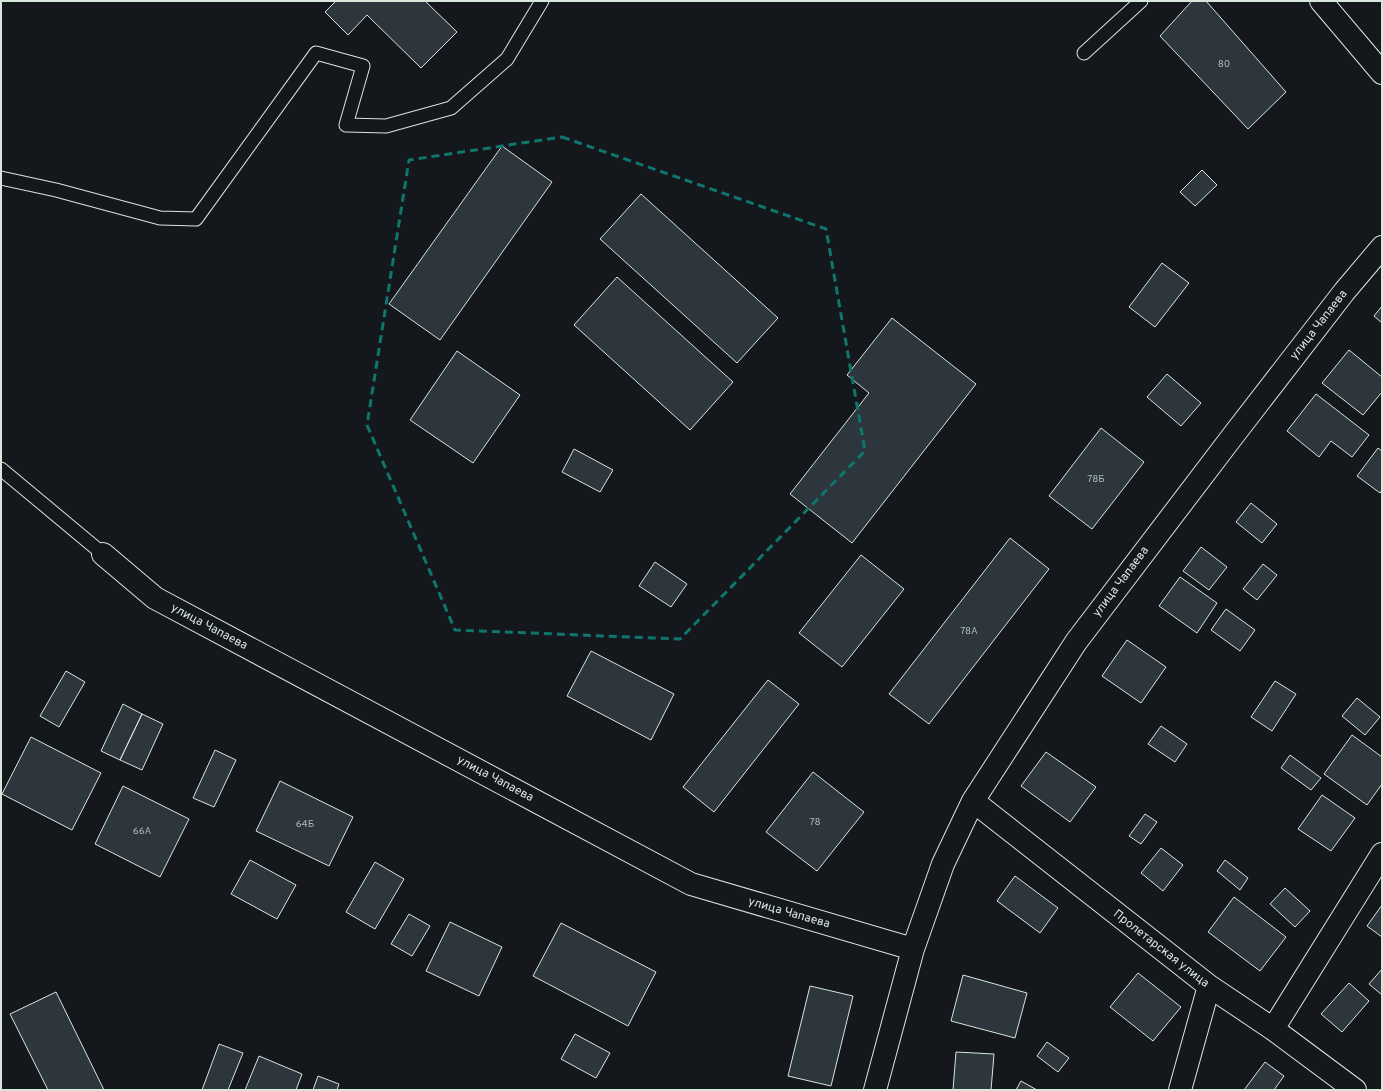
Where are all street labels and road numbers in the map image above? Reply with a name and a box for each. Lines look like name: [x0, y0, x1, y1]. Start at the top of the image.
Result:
street label: улица Чапаева: [1287, 287, 1351, 363]
street label: улица Чапаева: [1089, 543, 1153, 621]
street label: улица Чапаева: [168, 600, 250, 654]
street label: улица Чапаева: [454, 752, 536, 806]
street label: улица Чапаева: [746, 894, 832, 932]
street label: Пролетарская улица: [1110, 906, 1212, 992]

